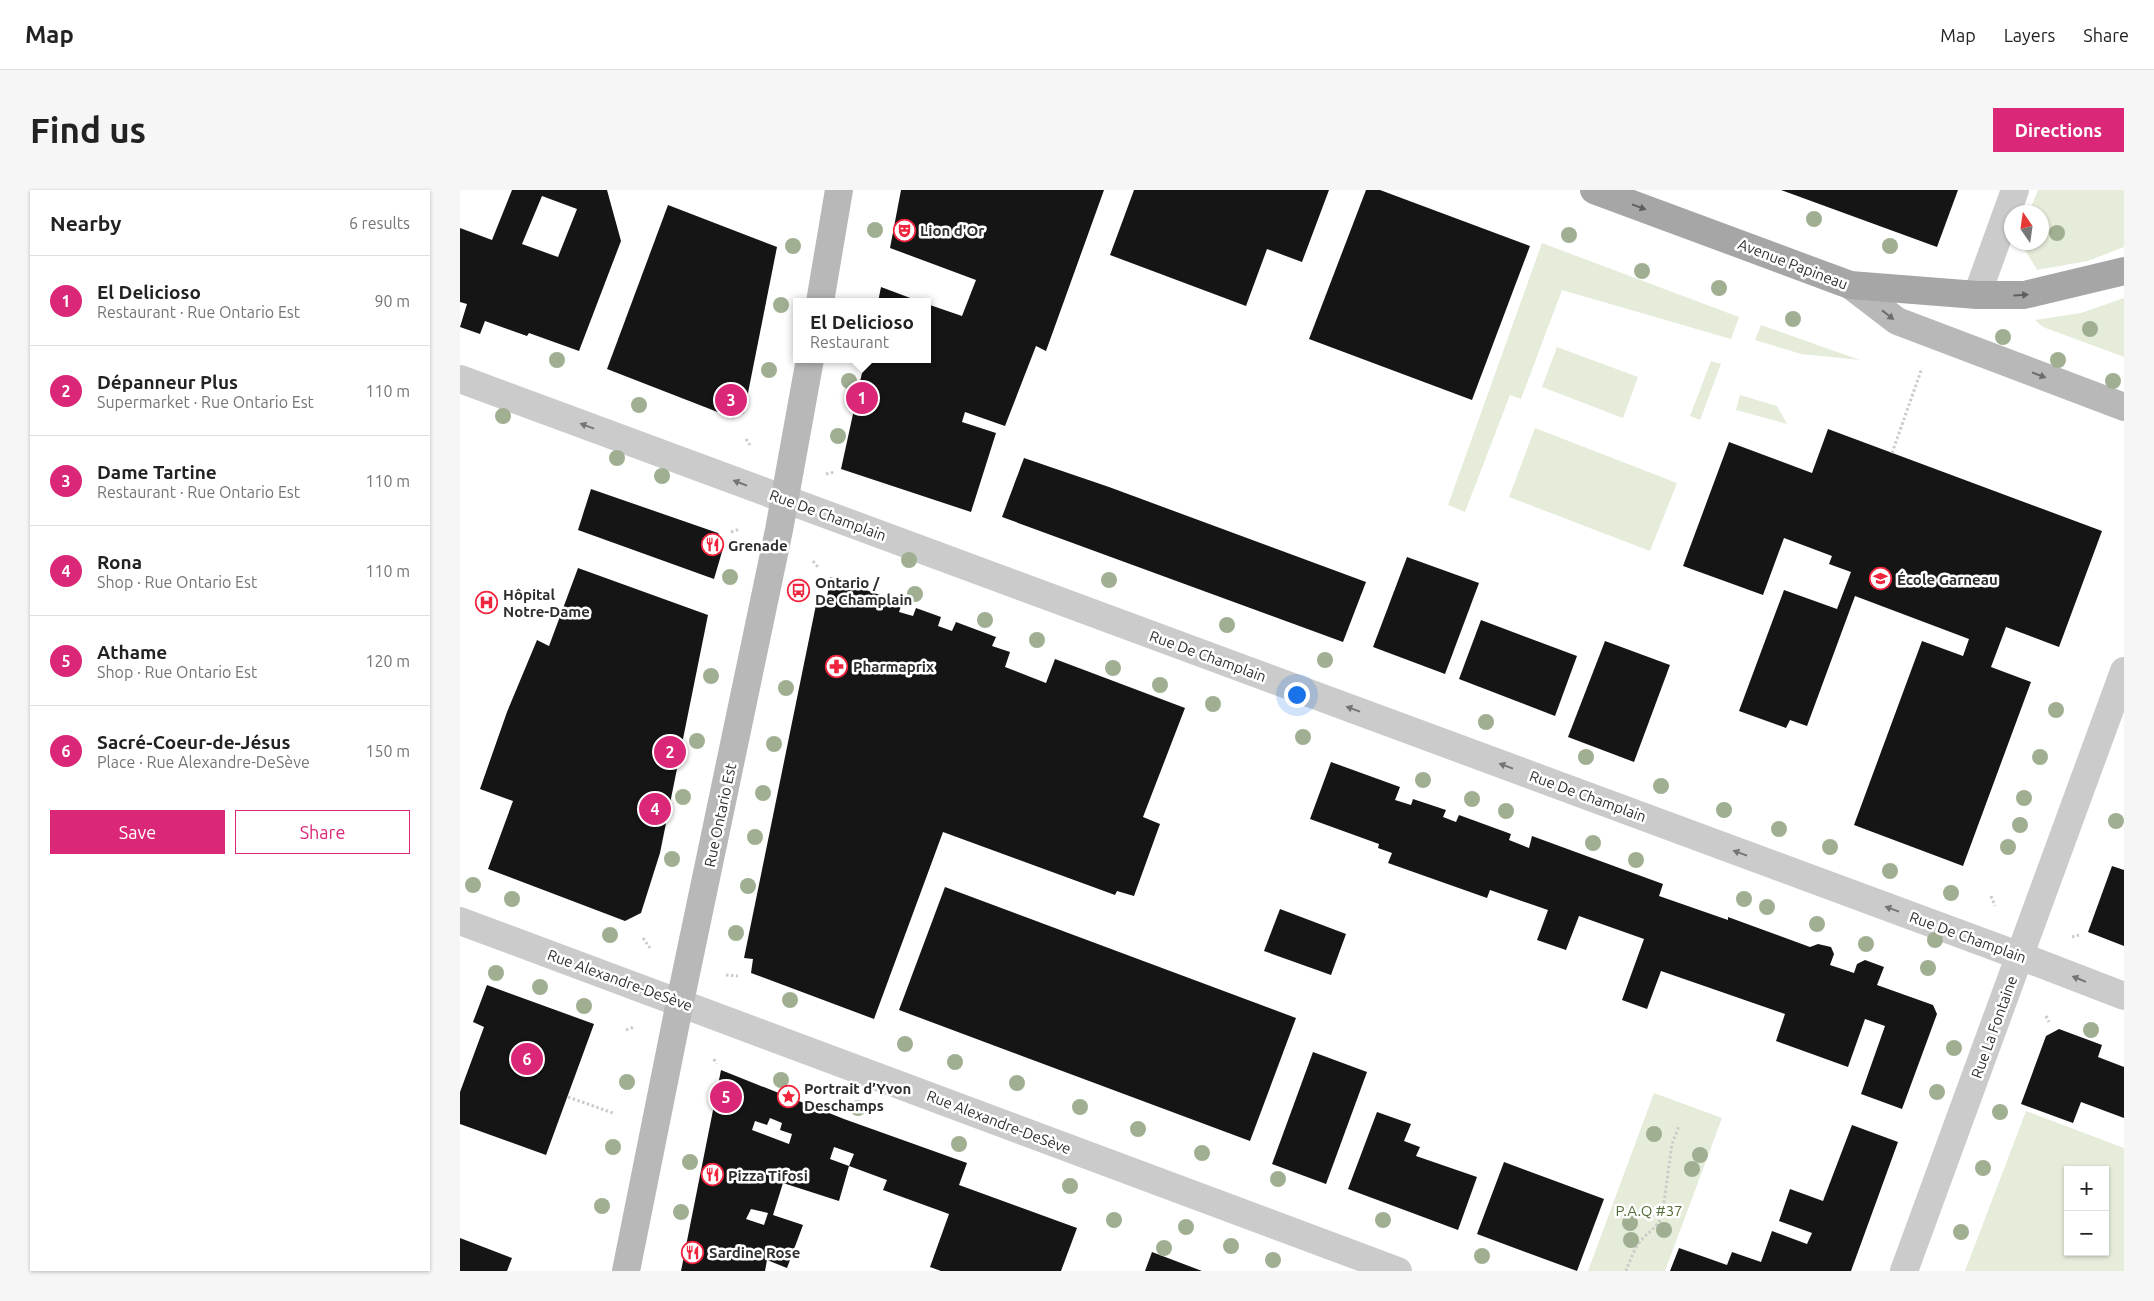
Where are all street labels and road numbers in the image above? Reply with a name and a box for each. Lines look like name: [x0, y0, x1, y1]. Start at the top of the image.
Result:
street label: Avenue Papineau: [1736, 235, 1850, 293]
street label: Rue De Champlain: [767, 486, 889, 544]
street label: Rue De Champlain: [1147, 627, 1269, 685]
street label: Rue Ontario Est: [701, 761, 739, 869]
street label: Rue De Champlain: [1527, 767, 1649, 825]
street label: Rue De Champlain: [1907, 908, 2029, 966]
street label: Rue Alexandre-DeSève: [545, 946, 695, 1014]
street label: Rue La Fontaine: [1968, 973, 2020, 1081]
street label: Rue Alexandre-DeSève: [925, 1087, 1073, 1157]

